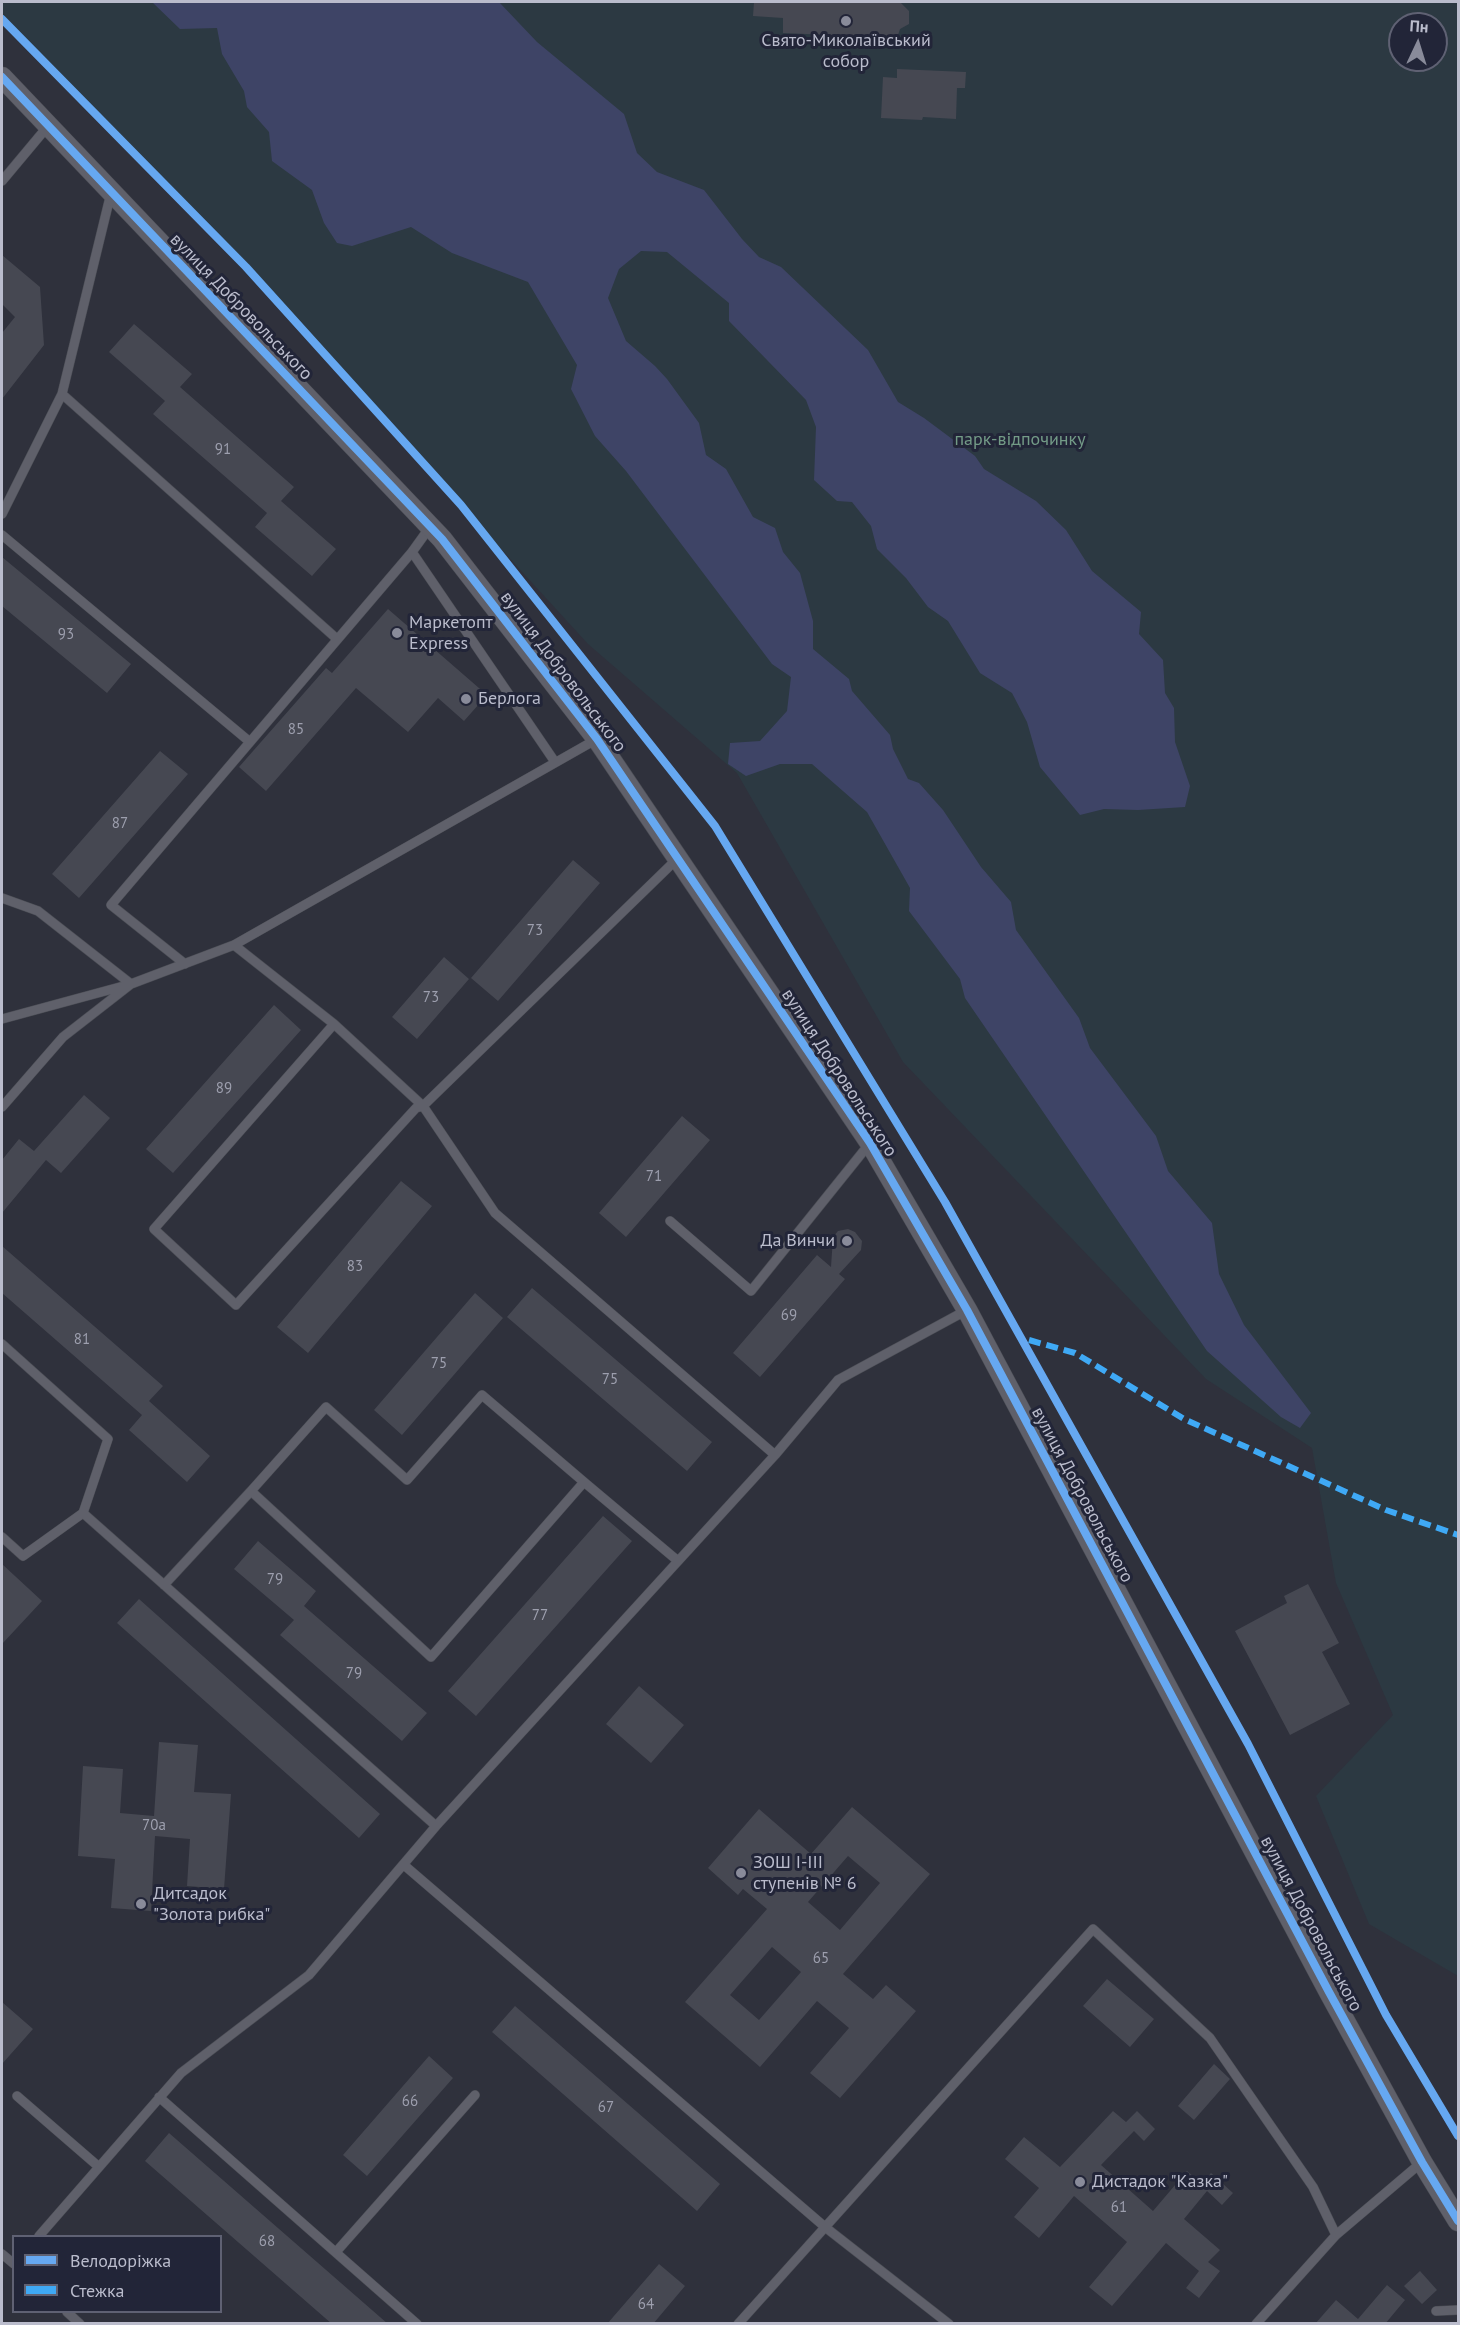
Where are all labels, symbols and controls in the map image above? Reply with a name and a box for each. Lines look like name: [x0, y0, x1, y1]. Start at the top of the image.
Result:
north arrow: [1388, 12, 1448, 72]
marker: Свято-Миколаївський собор: [839, 14, 853, 28]
text: Пн: [1409, 15, 1429, 37]
place label: Свято-Миколаївський собор: [761, 30, 931, 72]
street label: вулиця Добровольського: [165, 229, 317, 385]
park label: парк-відпочинку: [954, 429, 1086, 451]
house number: 91: [215, 441, 231, 459]
street label: вулиця Добровольського: [495, 587, 631, 757]
place label: Маркетопт Express: [409, 612, 493, 654]
house number: 93: [58, 626, 74, 644]
marker: Маркетопт Express: [390, 626, 404, 640]
place label: Берлога: [478, 688, 541, 710]
marker: Берлога: [459, 692, 473, 706]
house number: 85: [288, 721, 304, 739]
house number: 87: [112, 815, 128, 833]
house number: 73: [527, 922, 543, 940]
street label: вулиця Добровольського: [777, 985, 901, 1161]
house number: 73: [423, 989, 439, 1007]
house number: 89: [216, 1080, 232, 1098]
house number: 71: [646, 1168, 662, 1186]
place label: Да Винчи: [761, 1230, 835, 1252]
marker: Да Винчи: [840, 1234, 854, 1248]
house number: 83: [347, 1258, 363, 1276]
house number: 69: [781, 1307, 797, 1325]
house number: 81: [74, 1331, 90, 1349]
house number: 75: [431, 1355, 447, 1373]
house number: 75: [602, 1371, 618, 1389]
street label: вулиця Добровольського: [1027, 1403, 1137, 1587]
house number: 79: [267, 1571, 283, 1589]
house number: 77: [532, 1607, 548, 1625]
house number: 79: [346, 1665, 362, 1683]
house number: 70а: [142, 1817, 166, 1835]
street label: вулиця Добровольського: [1256, 1832, 1366, 2016]
place label: ЗОШ І-ІІІ ступенів № 6: [753, 1852, 857, 1894]
marker: ЗОШ І-ІІІ ступенів № 6: [734, 1866, 748, 1880]
place label: Дитсадок "Золота рибка": [153, 1883, 270, 1926]
marker: Дитсадок "Золота рибка": [134, 1897, 148, 1911]
house number: 65: [813, 1950, 829, 1968]
house number: 66: [402, 2093, 418, 2111]
house number: 67: [598, 2099, 614, 2117]
place label: Дистадок "Казка": [1092, 2171, 1228, 2193]
marker: Дистадок "Казка": [1073, 2175, 1087, 2189]
house number: 61: [1111, 2199, 1127, 2217]
house number: 68: [259, 2233, 275, 2251]
legend: [12, 2235, 222, 2313]
text: Велодоріжка: [70, 2249, 171, 2272]
text: Стежка: [70, 2279, 124, 2302]
house number: 64: [638, 2296, 654, 2314]

